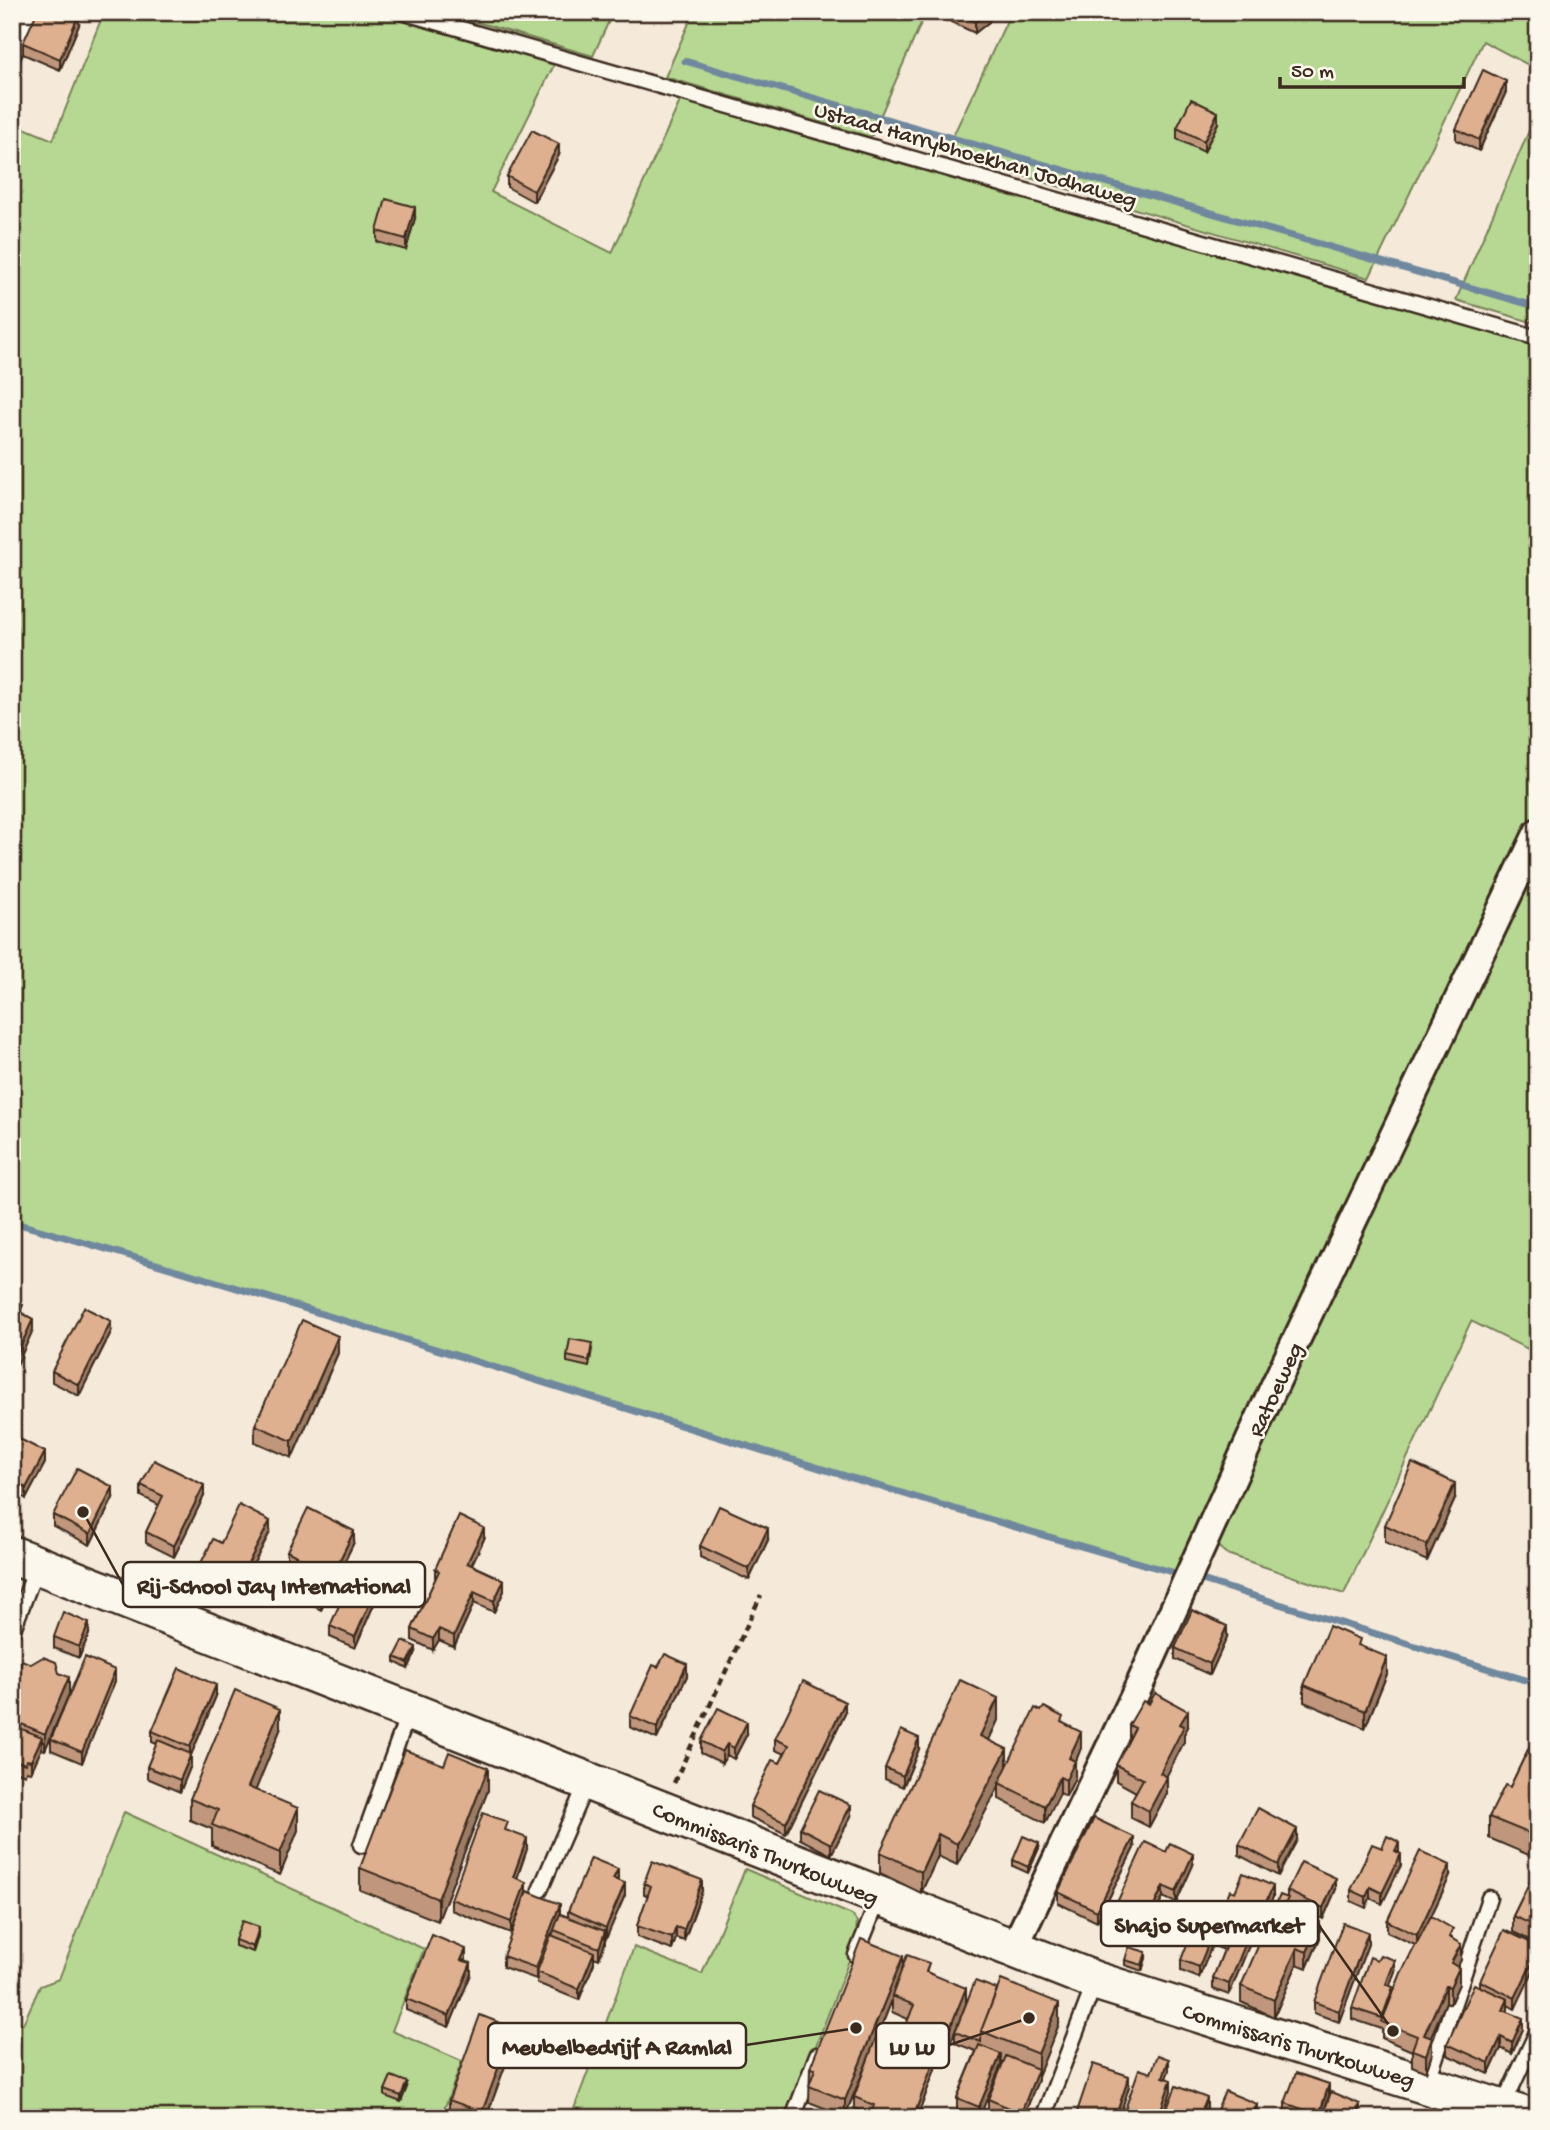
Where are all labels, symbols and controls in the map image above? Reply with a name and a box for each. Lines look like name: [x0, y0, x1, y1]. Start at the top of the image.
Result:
scale bar: [1280, 46, 1464, 90]
text: 50 m: [1291, 61, 1334, 86]
street label: Ustaad Harrybhoekhan Jodhaweg: [810, 97, 1140, 215]
street label: Ratoeweg: [1244, 1339, 1311, 1442]
callout: Rij-School Jay International: [123, 1562, 425, 1607]
text: Rij-School Jay International: [136, 1574, 411, 1603]
street label: Commissaris Thurkowweg: [648, 1797, 882, 1913]
callout: Shajo Supermarket: [1101, 1901, 1318, 1946]
text: Shajo Supermarket: [1114, 1913, 1306, 1942]
street label: Commissaris Thurkowweg: [1178, 1999, 1418, 2096]
callout: Meubelbedrijf A Ramlal: [488, 2023, 746, 2068]
callout: Lu Lu: [876, 2023, 949, 2068]
text: Meubelbedrijf A Ramlal: [502, 2035, 732, 2064]
text: Lu Lu: [889, 2035, 936, 2064]

